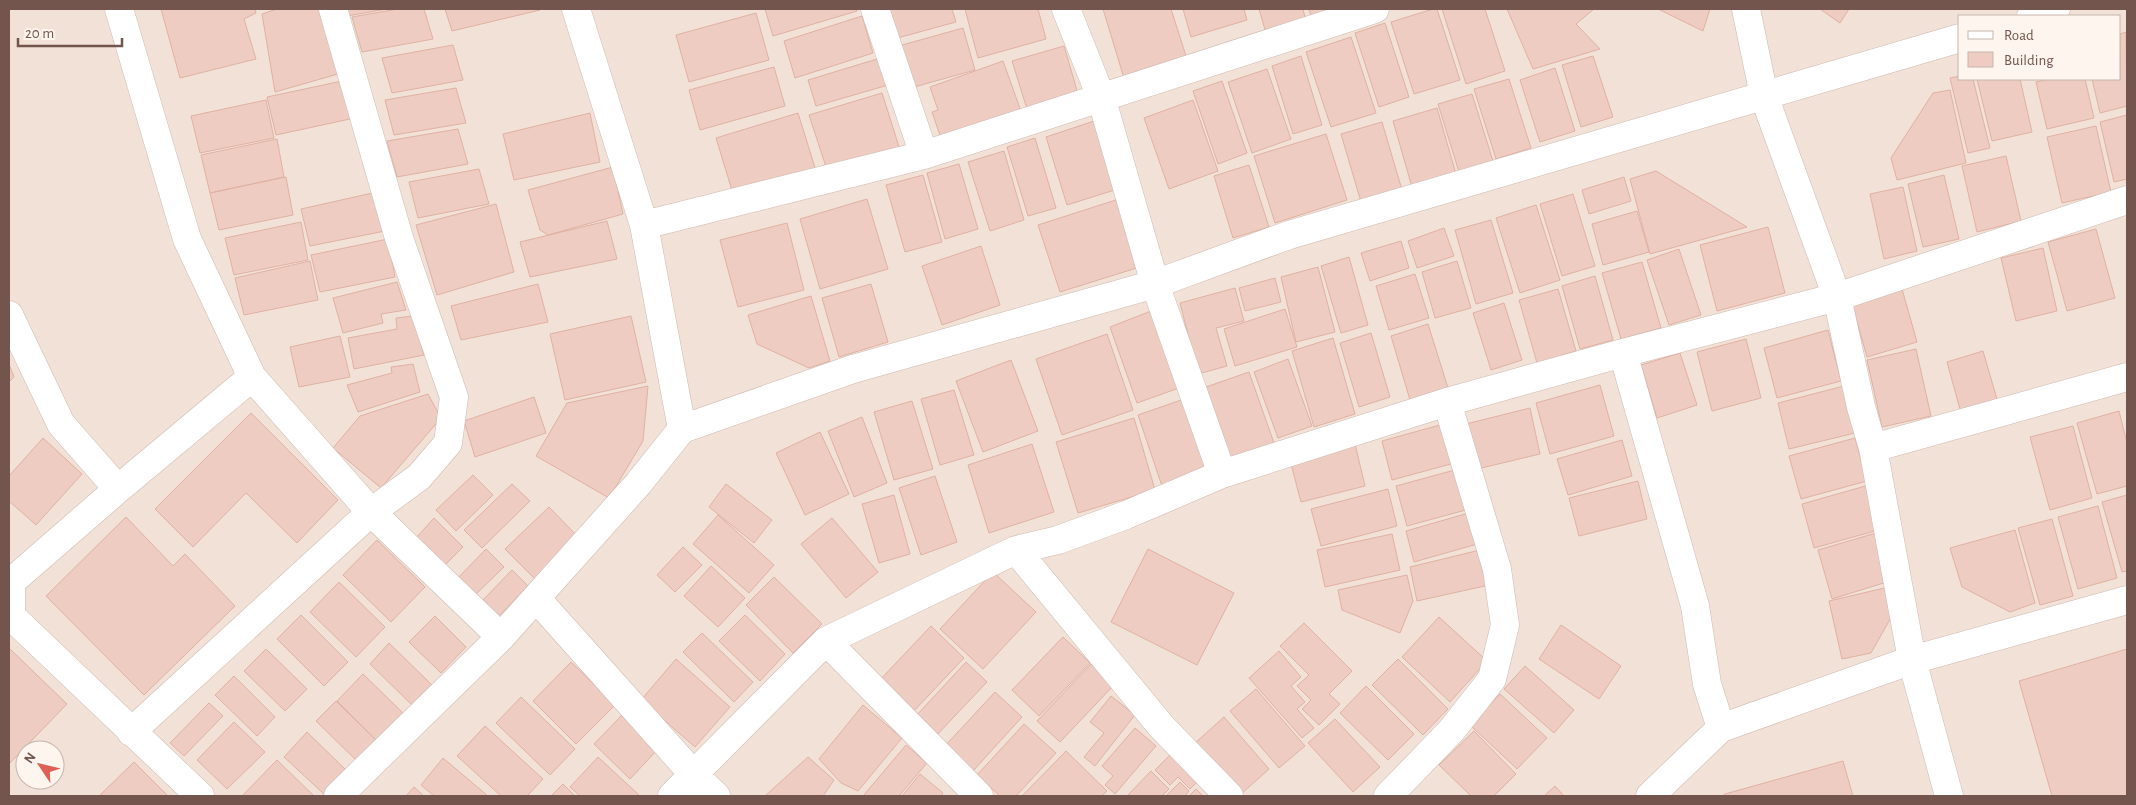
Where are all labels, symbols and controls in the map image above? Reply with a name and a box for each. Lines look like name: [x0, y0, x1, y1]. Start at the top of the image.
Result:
scale bar: [18, 15, 121, 47]
legend: [1958, 15, 2121, 80]
text: 20 m: [25, 26, 54, 41]
text: Road: [2004, 28, 2034, 43]
text: Building: [2004, 53, 2054, 68]
north arrow: [15, 740, 65, 790]
text: N: [22, 750, 39, 766]

